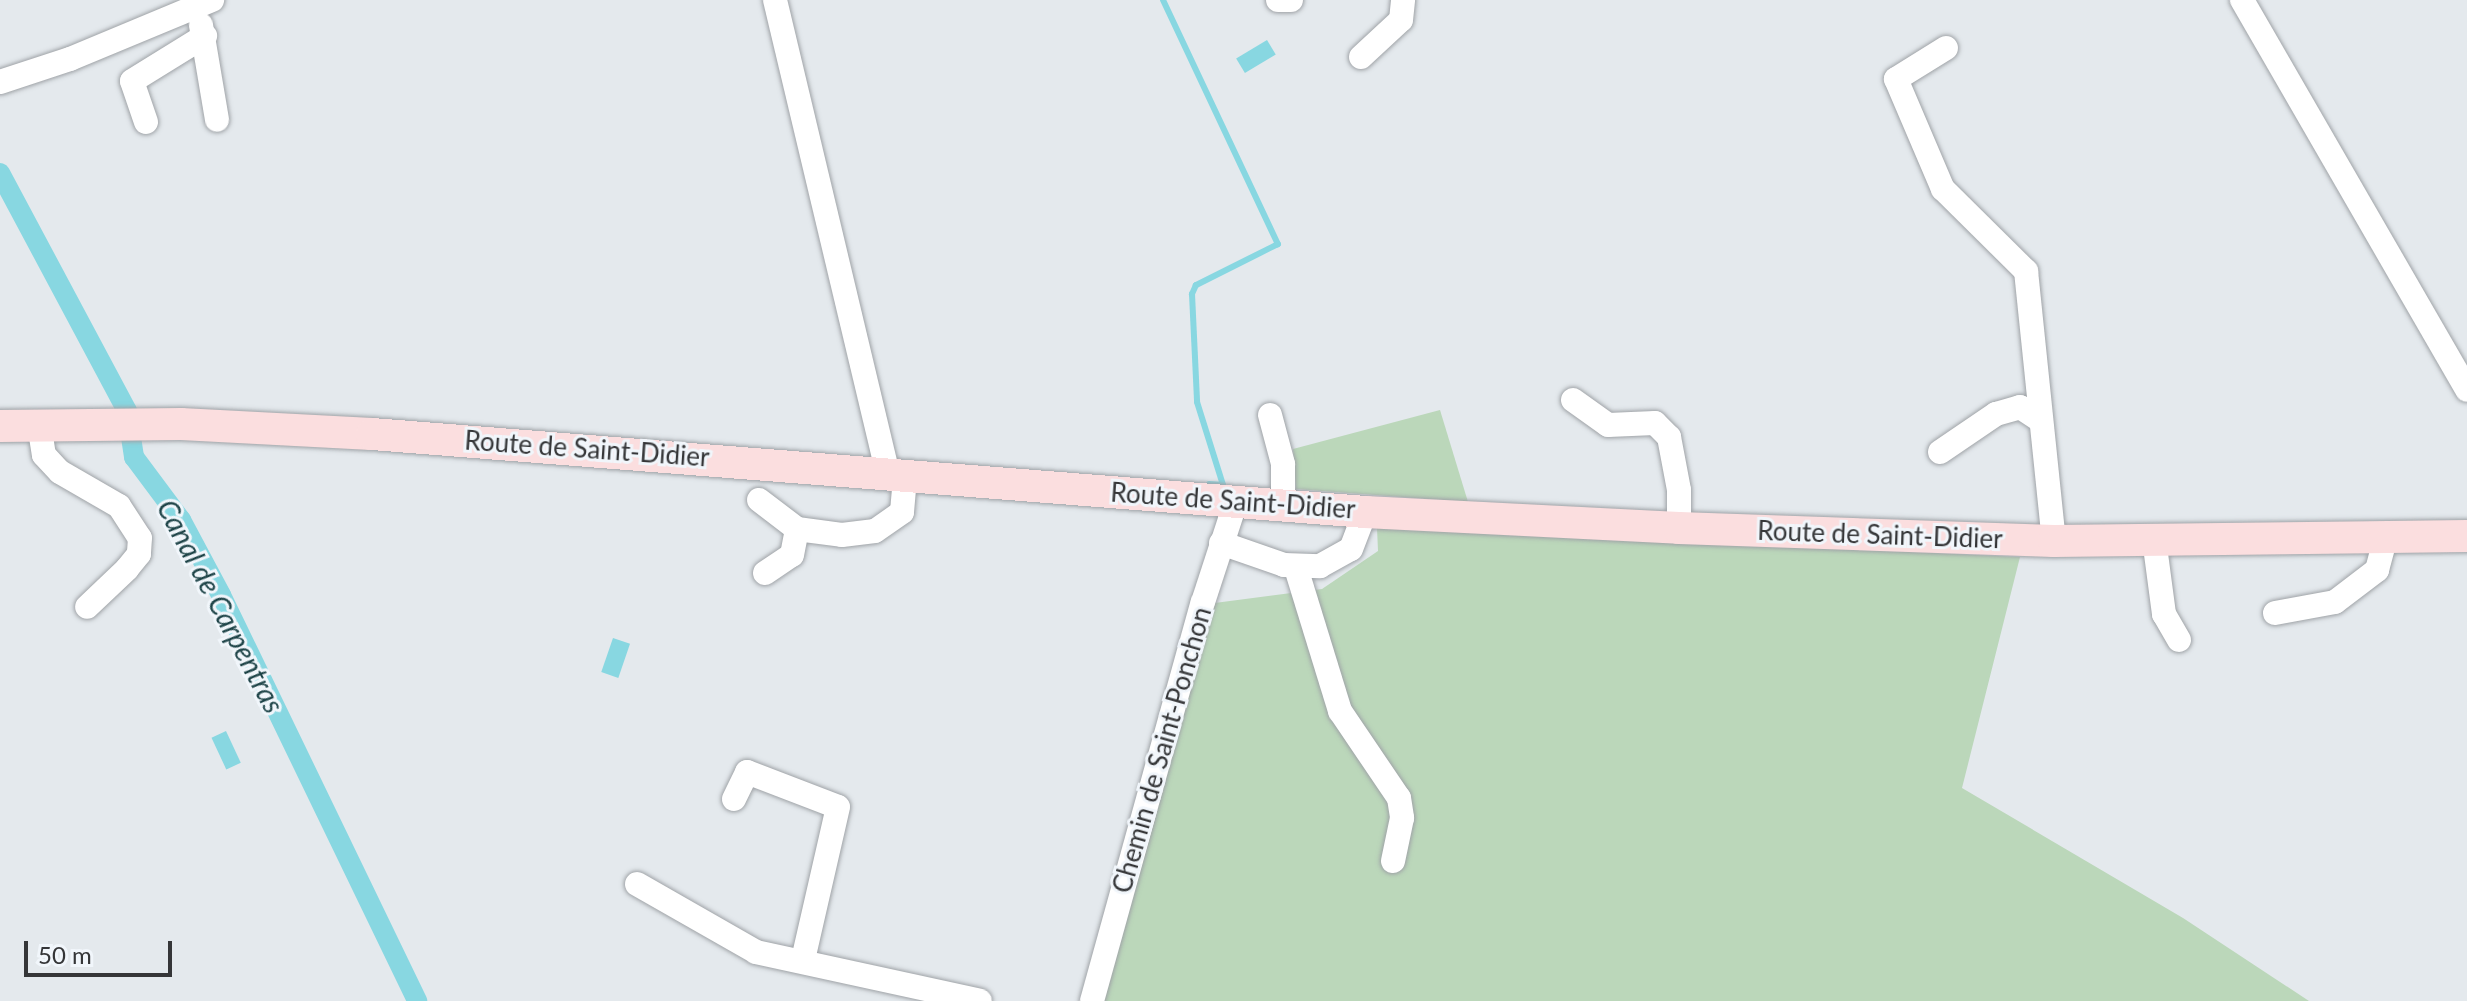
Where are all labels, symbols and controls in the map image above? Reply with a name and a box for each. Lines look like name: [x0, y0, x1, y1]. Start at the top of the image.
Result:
street label: Route de Saint-Didier: [464, 425, 710, 473]
street label: Route de Saint-Didier: [1110, 477, 1356, 525]
water label: Canal de Carpentras: [151, 494, 291, 718]
street label: Route de Saint-Didier: [1757, 515, 2003, 555]
street label: Chemin de Saint-Ponchon: [1106, 603, 1218, 897]
scale bar: [28, 925, 176, 975]
text: 50 m: [38, 940, 92, 969]

